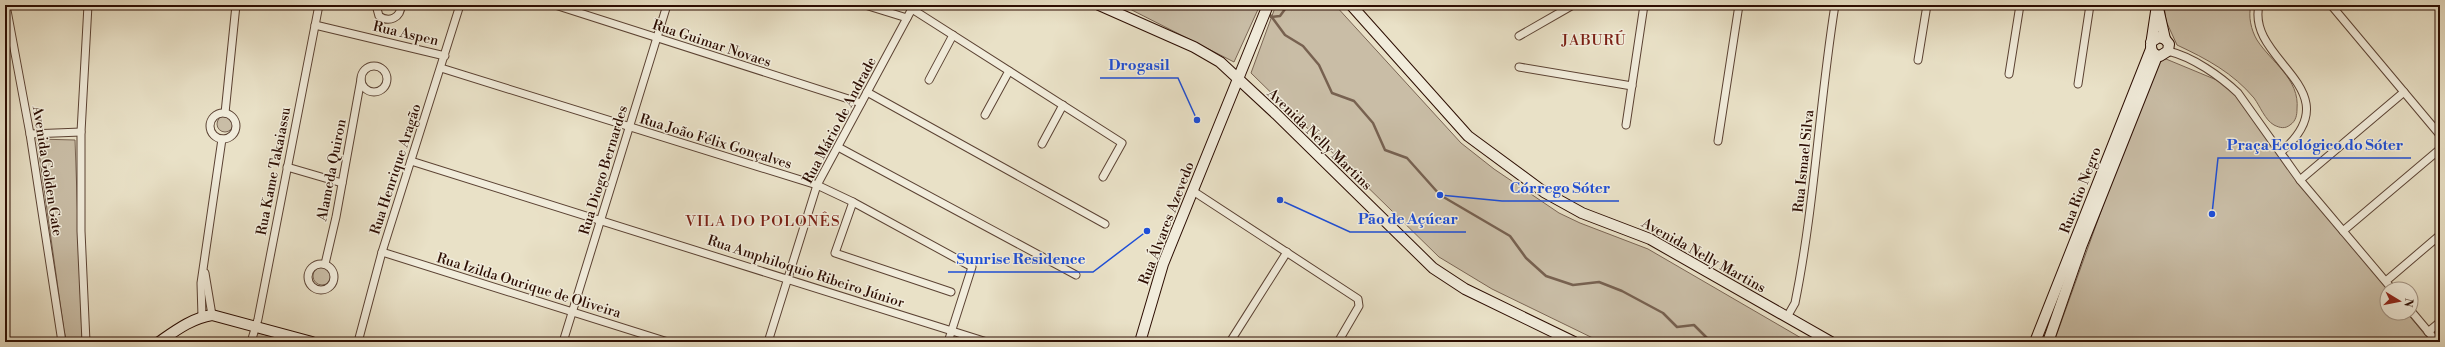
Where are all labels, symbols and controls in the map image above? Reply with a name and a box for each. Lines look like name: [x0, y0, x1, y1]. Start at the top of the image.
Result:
street label: Rua Guimar Novaes: [650, 16, 773, 72]
street label: Rua Aspen: [371, 18, 441, 50]
district label: JABURÚ: [1561, 30, 1626, 50]
callout: Drogasil: [1100, 51, 1178, 78]
street label: Rua Mário de Andrade: [799, 54, 881, 187]
text: Drogasil: [1108, 56, 1170, 75]
street label: Avenida Nelly Martins: [1262, 84, 1376, 194]
street label: Rua Henrique Aragão: [366, 101, 426, 237]
street label: Rua Diogo Bernardes: [576, 103, 632, 237]
street label: Avenida Golden Gate: [28, 104, 66, 238]
street label: Rua Kame Takaiassu: [253, 105, 295, 237]
street label: Rua Ismael Silva: [1790, 108, 1818, 213]
street label: Rua João Félix Gonçalves: [637, 110, 794, 174]
street label: Alameda Quiron: [313, 117, 351, 224]
callout: Praça Ecológico do Sóter: [2218, 131, 2411, 158]
text: Praça Ecológico do Sóter: [2227, 136, 2404, 155]
street label: Rua Rio Negro: [2056, 144, 2106, 236]
street label: Rua Álvares Azevedo: [1133, 158, 1199, 287]
callout: Córrego Sóter: [1502, 174, 1619, 201]
text: Córrego Sóter: [1510, 179, 1611, 198]
callout: Pão de Açúcar: [1350, 205, 1466, 232]
text: Pão de Açúcar: [1358, 210, 1458, 229]
district label: VILA DO POLONÊS: [684, 211, 841, 231]
street label: Avenida Nelly Martins: [1638, 214, 1769, 297]
street label: Rua Amphiloquio Ribeiro Júnior: [705, 232, 906, 312]
callout: Sunrise Residence: [948, 245, 1093, 272]
street label: Rua Izilda Ourique de Oliveira: [434, 249, 624, 323]
text: Sunrise Residence: [956, 250, 1086, 269]
north arrow: [2379, 281, 2419, 321]
text: N: [2400, 297, 2416, 308]

